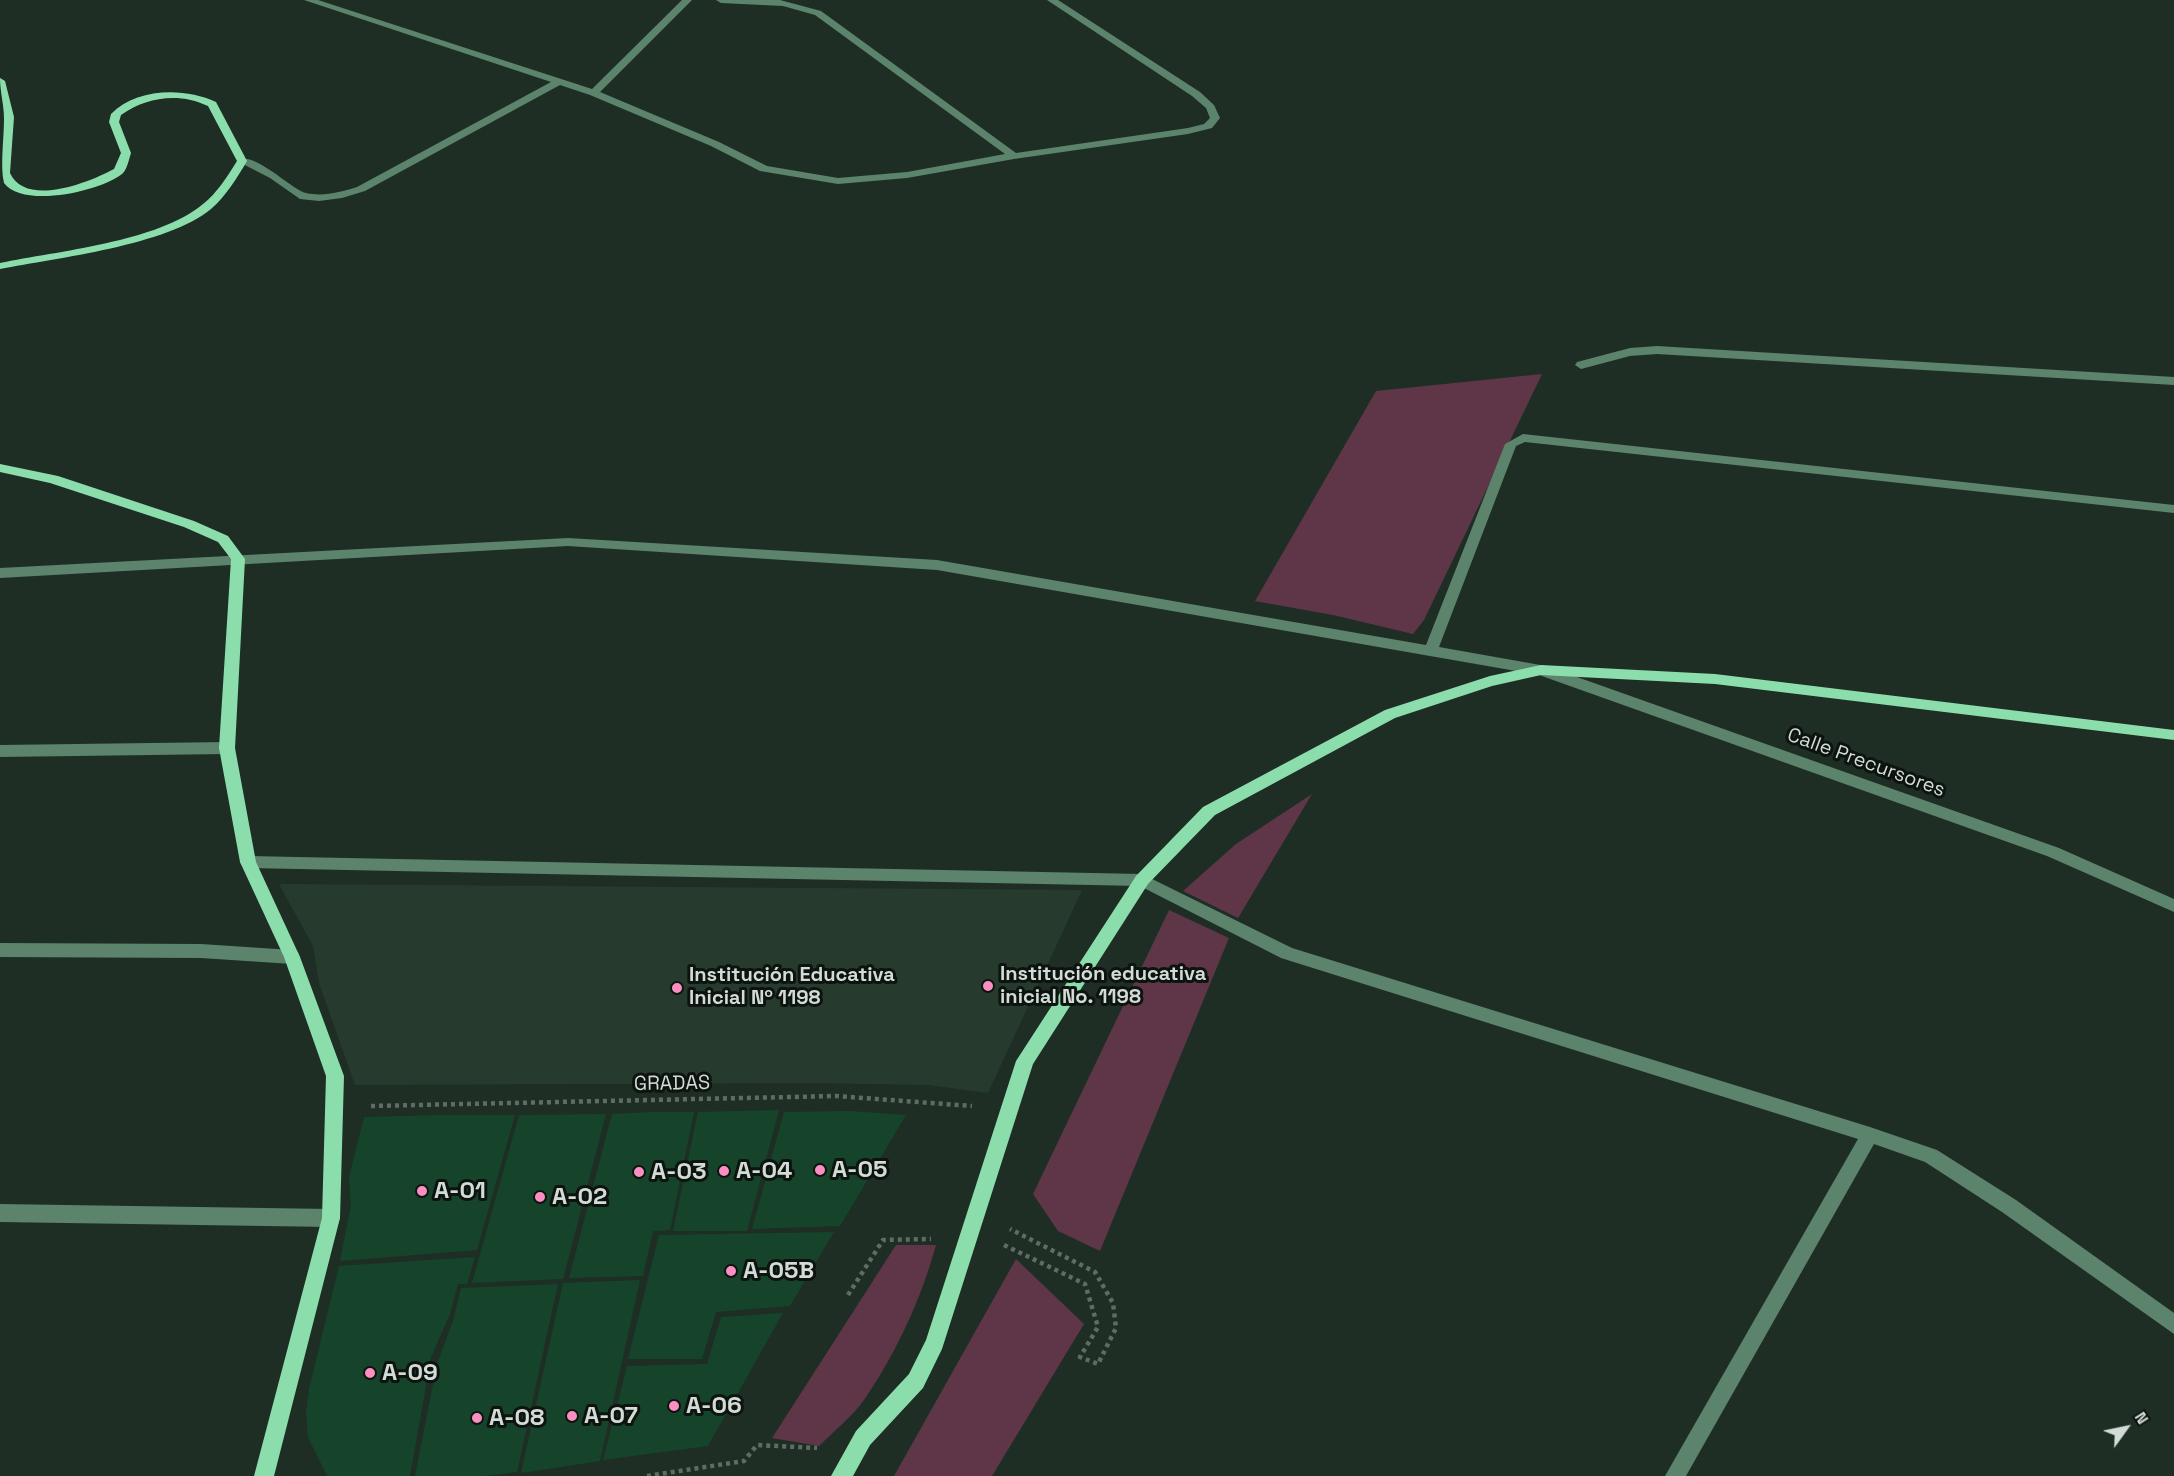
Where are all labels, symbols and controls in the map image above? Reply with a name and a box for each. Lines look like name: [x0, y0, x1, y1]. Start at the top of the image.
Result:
street label: Calle Precursores: [1784, 723, 1948, 803]
place label: Institución educativa inicial No. 1198: [1000, 963, 1206, 1010]
place label: Institución Educativa Inicial Nº 1198: [689, 964, 895, 1011]
marker: Institución educativa inicial No. 1198: [981, 979, 995, 993]
marker: Institución Educativa Inicial Nº 1198: [670, 981, 684, 995]
street label: GRADAS: [634, 1071, 710, 1097]
place label: A-05: [832, 1156, 887, 1184]
place label: A-04: [736, 1157, 792, 1185]
place label: A-03: [651, 1158, 707, 1186]
marker: A-05: [813, 1163, 827, 1177]
marker: A-04: [717, 1164, 731, 1178]
marker: A-03: [632, 1165, 646, 1179]
place label: A-01: [434, 1177, 486, 1205]
place label: A-02: [552, 1183, 607, 1211]
marker: A-01: [415, 1184, 429, 1198]
marker: A-02: [533, 1190, 547, 1204]
place label: A-05B: [743, 1257, 814, 1285]
marker: A-05B: [724, 1264, 738, 1278]
place label: A-09: [382, 1359, 438, 1387]
marker: A-09: [363, 1366, 377, 1380]
place label: A-06: [686, 1392, 742, 1420]
north arrow: [2096, 1398, 2156, 1458]
marker: A-06: [667, 1399, 681, 1413]
place label: A-07: [584, 1402, 638, 1430]
place label: A-08: [489, 1404, 544, 1432]
text: N: [2130, 1408, 2153, 1428]
marker: A-07: [565, 1409, 579, 1423]
marker: A-08: [470, 1411, 484, 1425]

